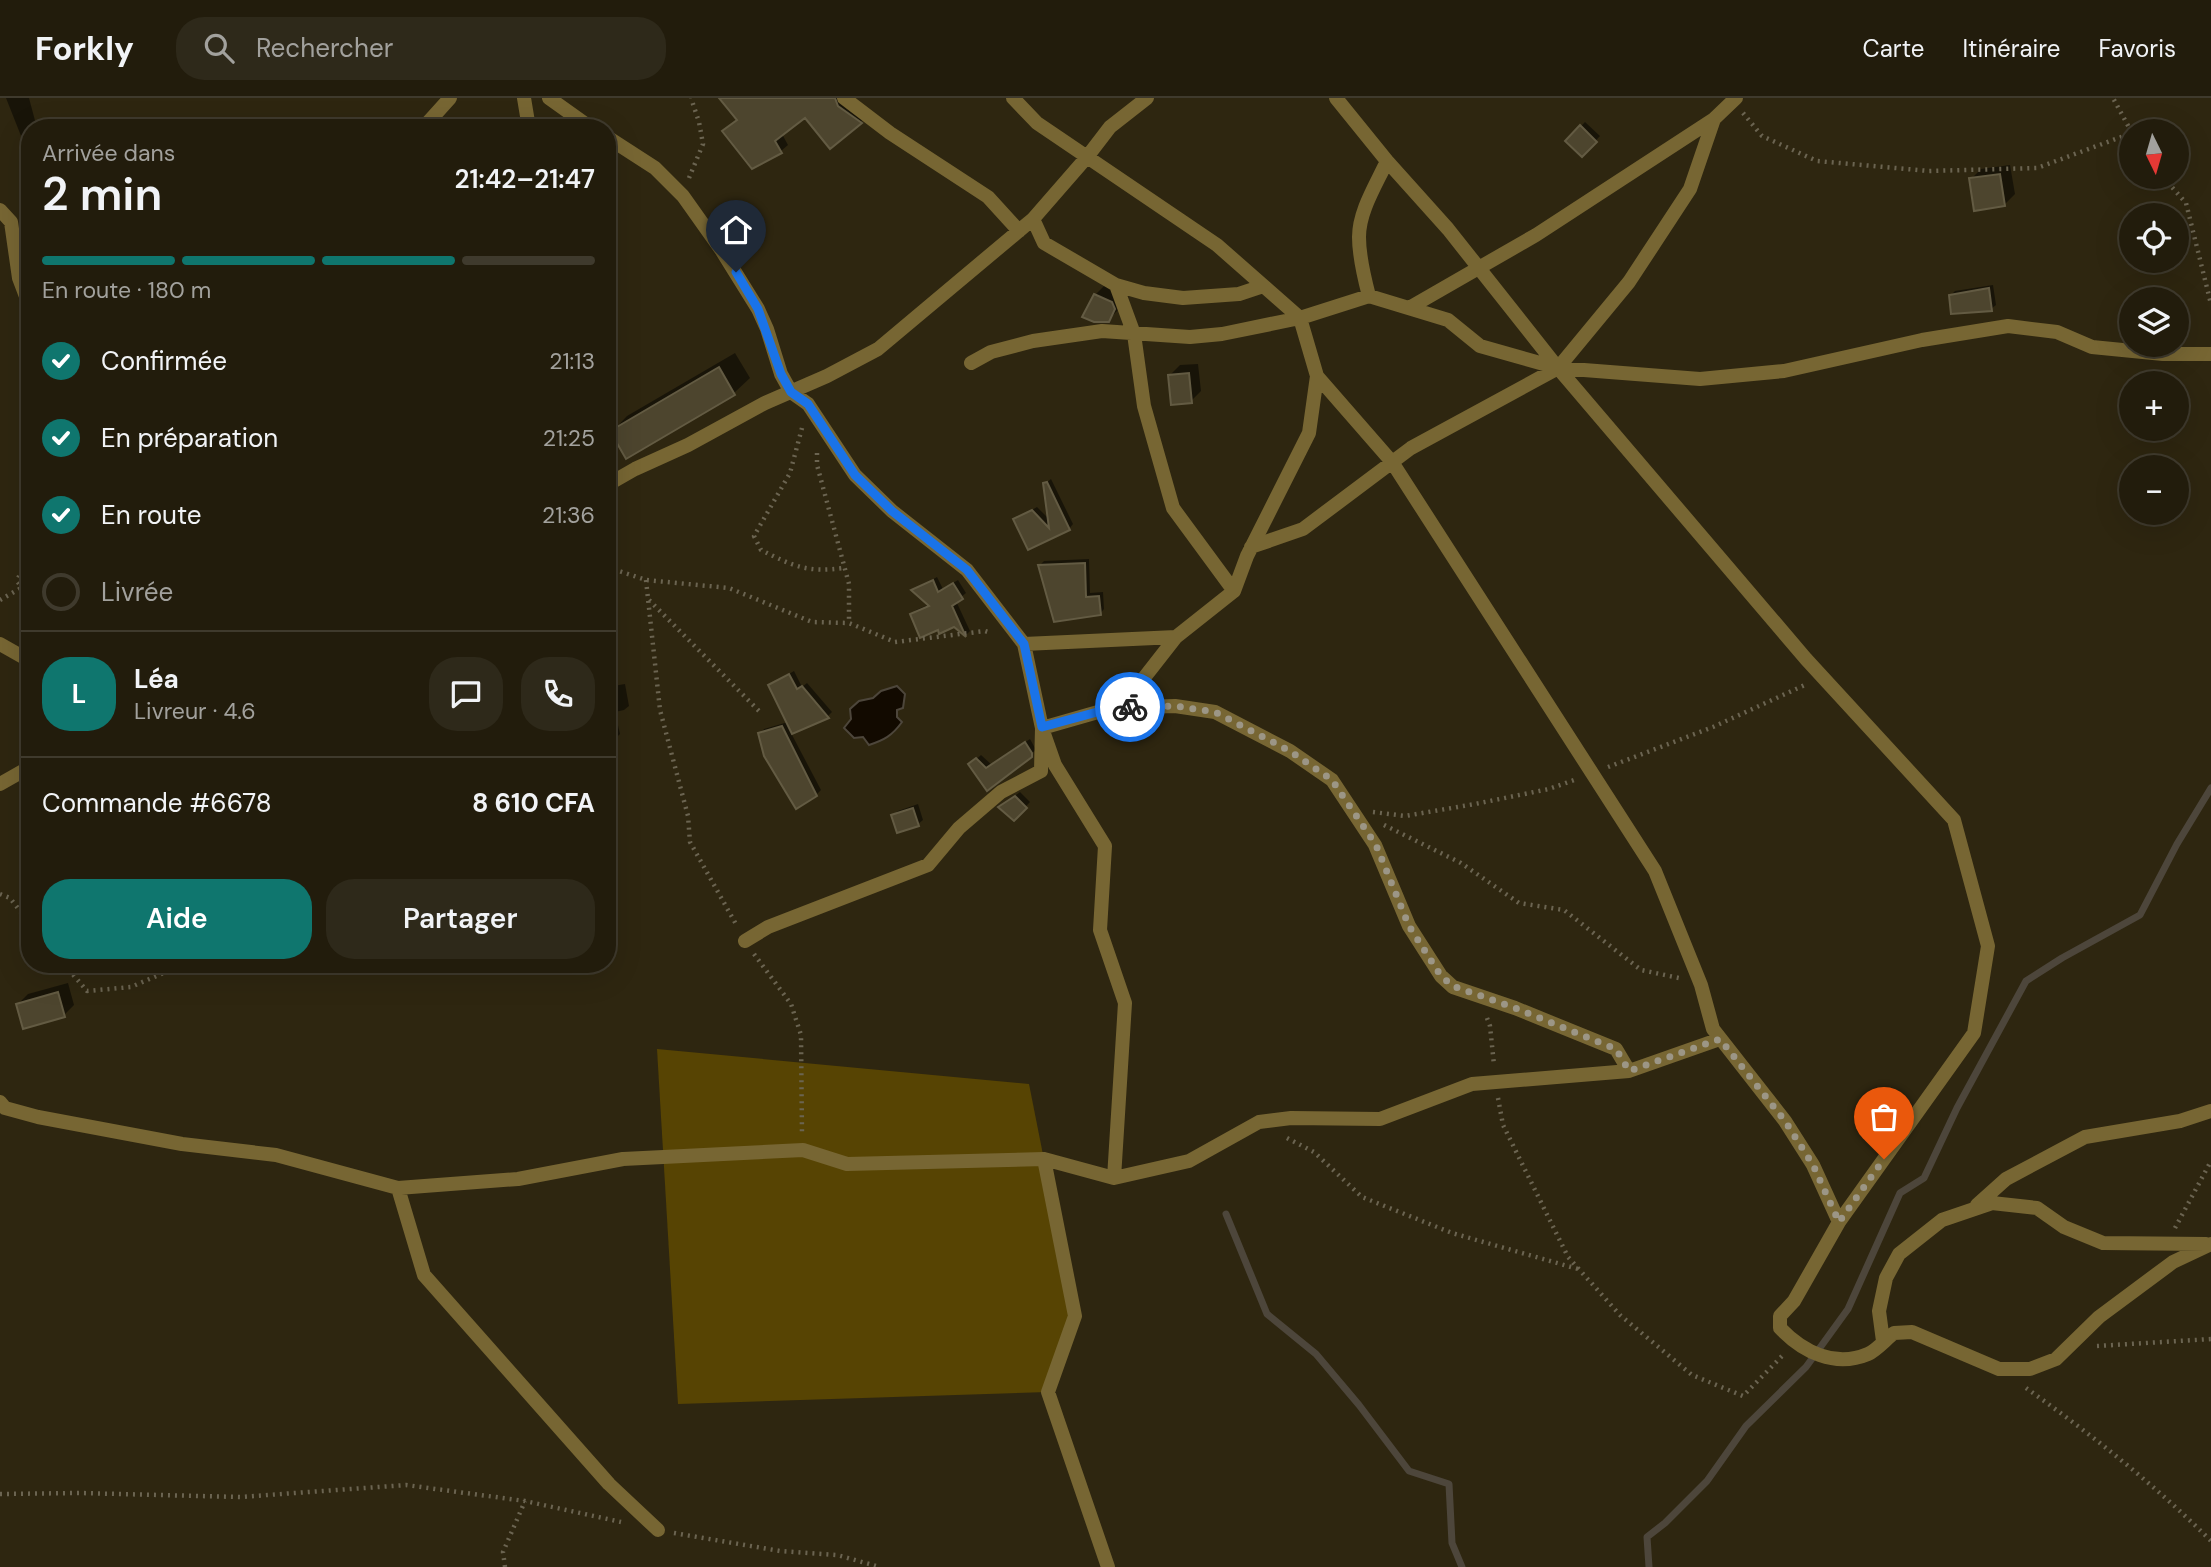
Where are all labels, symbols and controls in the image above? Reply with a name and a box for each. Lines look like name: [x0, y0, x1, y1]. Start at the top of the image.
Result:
search box: [176, 17, 666, 80]
text: Forkly: [35, 27, 134, 70]
icon: search: [200, 29, 238, 67]
text: Rechercher: [256, 31, 393, 65]
text: Carte: [1863, 33, 1924, 64]
text: Itinéraire: [1962, 33, 2060, 64]
text: Favoris: [2098, 33, 2176, 64]
north arrow: [2119, 119, 2189, 189]
map controls: [2119, 119, 2189, 525]
text: Arrivée dans: [42, 138, 175, 168]
text: 21:42–21:47: [454, 162, 595, 196]
text: 2 min: [42, 164, 162, 224]
pin: [706, 200, 766, 272]
button: locate: [2119, 203, 2189, 273]
icon: home: [717, 211, 755, 249]
text: En route · 180 m: [42, 275, 211, 305]
button: layers: [2119, 287, 2189, 357]
icon: check: [42, 342, 80, 380]
text: Confirmée: [101, 344, 227, 378]
text: 21:13: [549, 346, 595, 376]
button: +: [2119, 371, 2189, 441]
icon: check: [42, 419, 80, 457]
text: En préparation: [101, 421, 278, 455]
text: 21:25: [543, 423, 595, 453]
button: −: [2119, 455, 2189, 525]
icon: check: [42, 496, 80, 534]
text: En route: [101, 498, 202, 532]
text: 21:36: [542, 500, 595, 530]
text: Livrée: [101, 575, 173, 609]
button: chat: [429, 657, 503, 731]
button: phone: [521, 657, 595, 731]
text: Léa: [134, 662, 179, 696]
courier: [1095, 672, 1165, 742]
text: L: [72, 677, 86, 711]
icon: bike: [1111, 688, 1149, 726]
text: Livreur · 4.6: [134, 696, 256, 726]
text: Commande #6678: [42, 786, 272, 820]
text: 8 610 CFA: [472, 786, 595, 820]
button: Aide: [42, 879, 312, 959]
button: Partager: [326, 879, 595, 959]
pin: [1854, 1087, 1914, 1159]
icon: bag: [1865, 1098, 1903, 1136]

